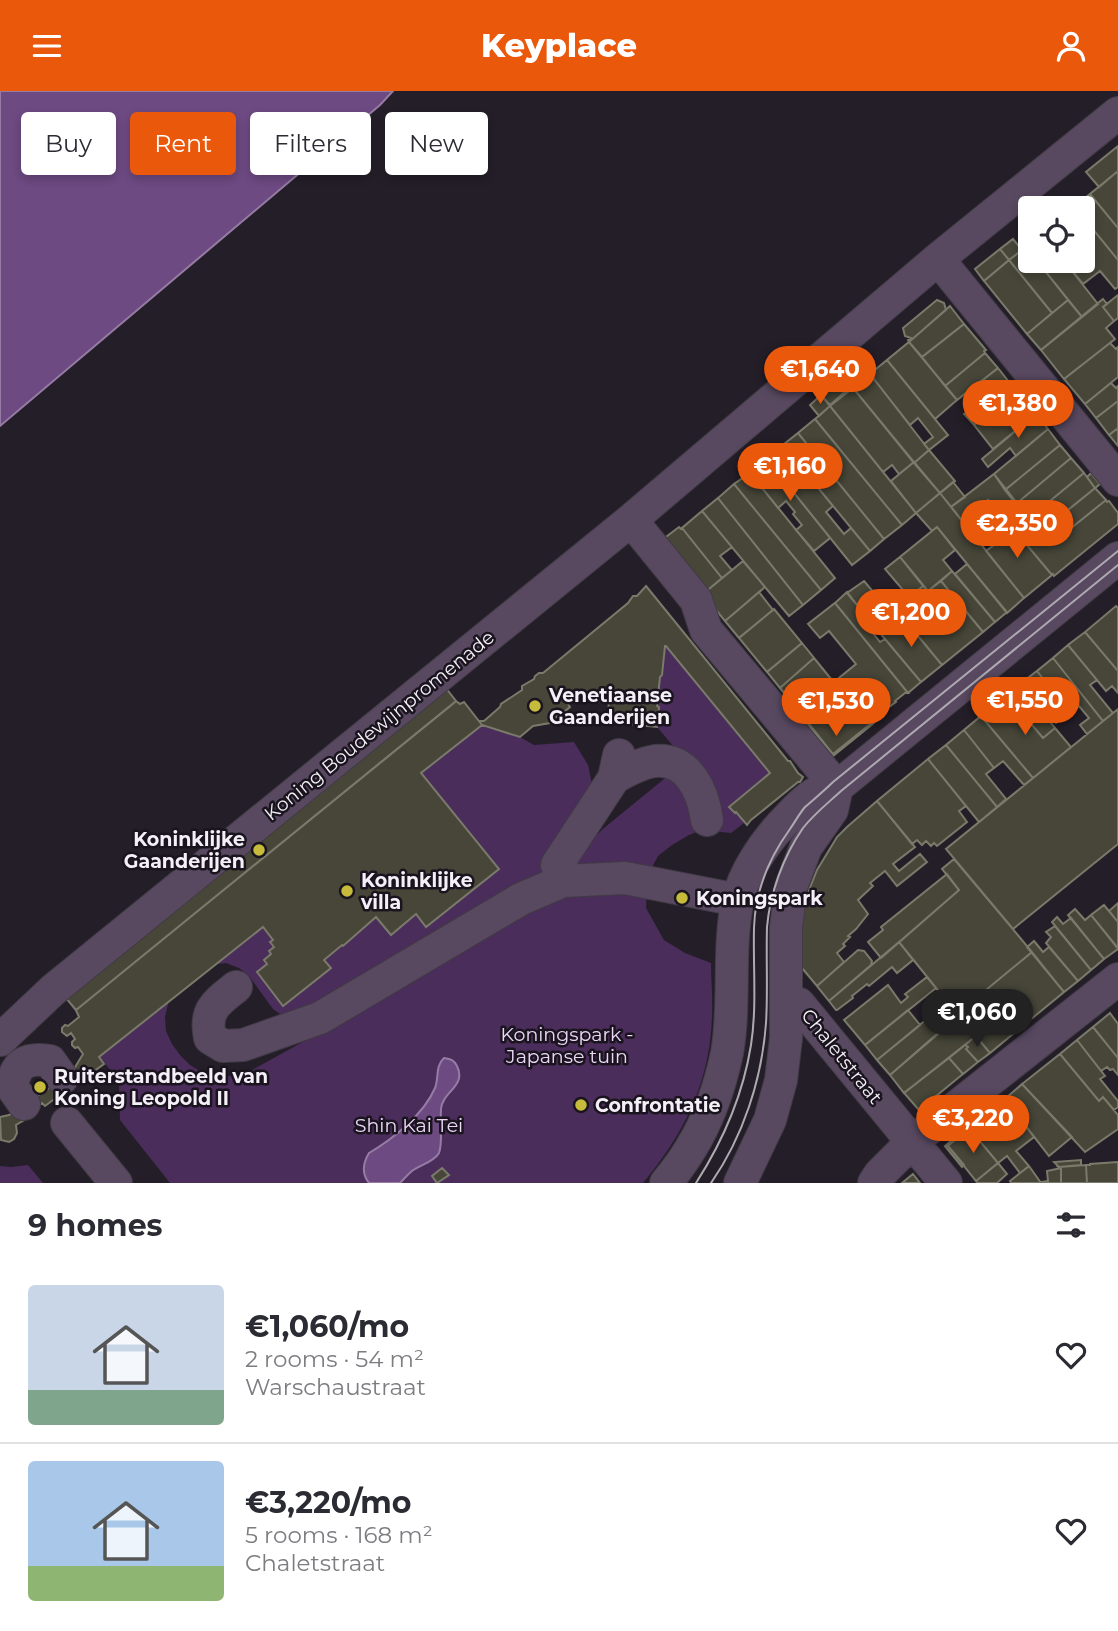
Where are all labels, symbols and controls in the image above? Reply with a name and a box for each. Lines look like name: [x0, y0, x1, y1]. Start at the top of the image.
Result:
text: Keyplace: [481, 26, 637, 65]
icon: menu: [28, 27, 66, 65]
icon: person: [1052, 27, 1090, 65]
chip: Buy: [21, 112, 116, 175]
chip: Rent: [130, 112, 236, 175]
chip: Filters: [250, 112, 371, 175]
chip: New: [385, 112, 488, 175]
map controls: [1018, 196, 1095, 273]
button: locate: [1018, 196, 1095, 273]
pin: €1,640: [763, 347, 877, 406]
text: €1,640: [780, 355, 860, 383]
pin: €1,380: [961, 381, 1075, 440]
text: €1,380: [979, 389, 1057, 417]
pin: €1,160: [733, 443, 847, 503]
text: €1,160: [754, 452, 826, 480]
pin: €2,350: [960, 501, 1074, 560]
text: €2,350: [976, 509, 1058, 537]
pin: €1,200: [854, 589, 968, 649]
text: €1,200: [872, 598, 950, 626]
street label: Koning Boudewijnpromenade: [260, 626, 499, 825]
pin: €1,550: [968, 677, 1082, 737]
pin: €1,530: [779, 679, 893, 738]
place label: Venetiaanse Gaanderijen: [548, 684, 672, 729]
text: €1,550: [987, 686, 1063, 714]
text: €1,530: [798, 687, 874, 715]
marker: Venetiaanse Gaanderijen: [527, 698, 543, 714]
place label: Koninklijke Gaanderijen: [124, 828, 245, 873]
marker: Koninklijke Gaanderijen: [251, 842, 267, 858]
place label: Koninklijke villa: [360, 869, 473, 914]
marker: Koninklijke villa: [339, 883, 355, 899]
place label: Koningspark: [696, 887, 823, 910]
marker: Koningspark: [674, 890, 690, 906]
pin: €1,060: [920, 989, 1034, 1049]
text: €1,060: [937, 998, 1017, 1026]
street label: Chaletstraat: [796, 1004, 887, 1109]
park label: Koningspark - Japanse tuin: [500, 1023, 634, 1068]
place label: Ruiterstandbeeld van Koning Leopold II: [54, 1065, 268, 1110]
marker: Ruiterstandbeeld van Koning Leopold II: [32, 1079, 48, 1095]
place label: Confrontatie: [595, 1094, 721, 1117]
pin: €3,220: [916, 1095, 1030, 1155]
marker: Confrontatie: [573, 1097, 589, 1113]
text: €3,220: [932, 1104, 1014, 1132]
park label: Shin Kai Tei: [355, 1114, 463, 1137]
icon: filters: [1052, 1206, 1090, 1244]
text: 9 homes: [28, 1207, 163, 1244]
text: €1,060/mo: [245, 1308, 409, 1345]
icon: home: [84, 1313, 168, 1397]
icon: heart: [1052, 1336, 1090, 1374]
text: 2 rooms · 54 m²: [245, 1345, 424, 1373]
text: Warschaustraat: [245, 1373, 426, 1401]
text: €3,220/mo: [245, 1484, 412, 1521]
icon: home: [84, 1489, 168, 1573]
icon: heart: [1052, 1512, 1090, 1550]
text: 5 rooms · 168 m²: [245, 1521, 433, 1549]
text: Chaletstraat: [245, 1549, 385, 1577]

